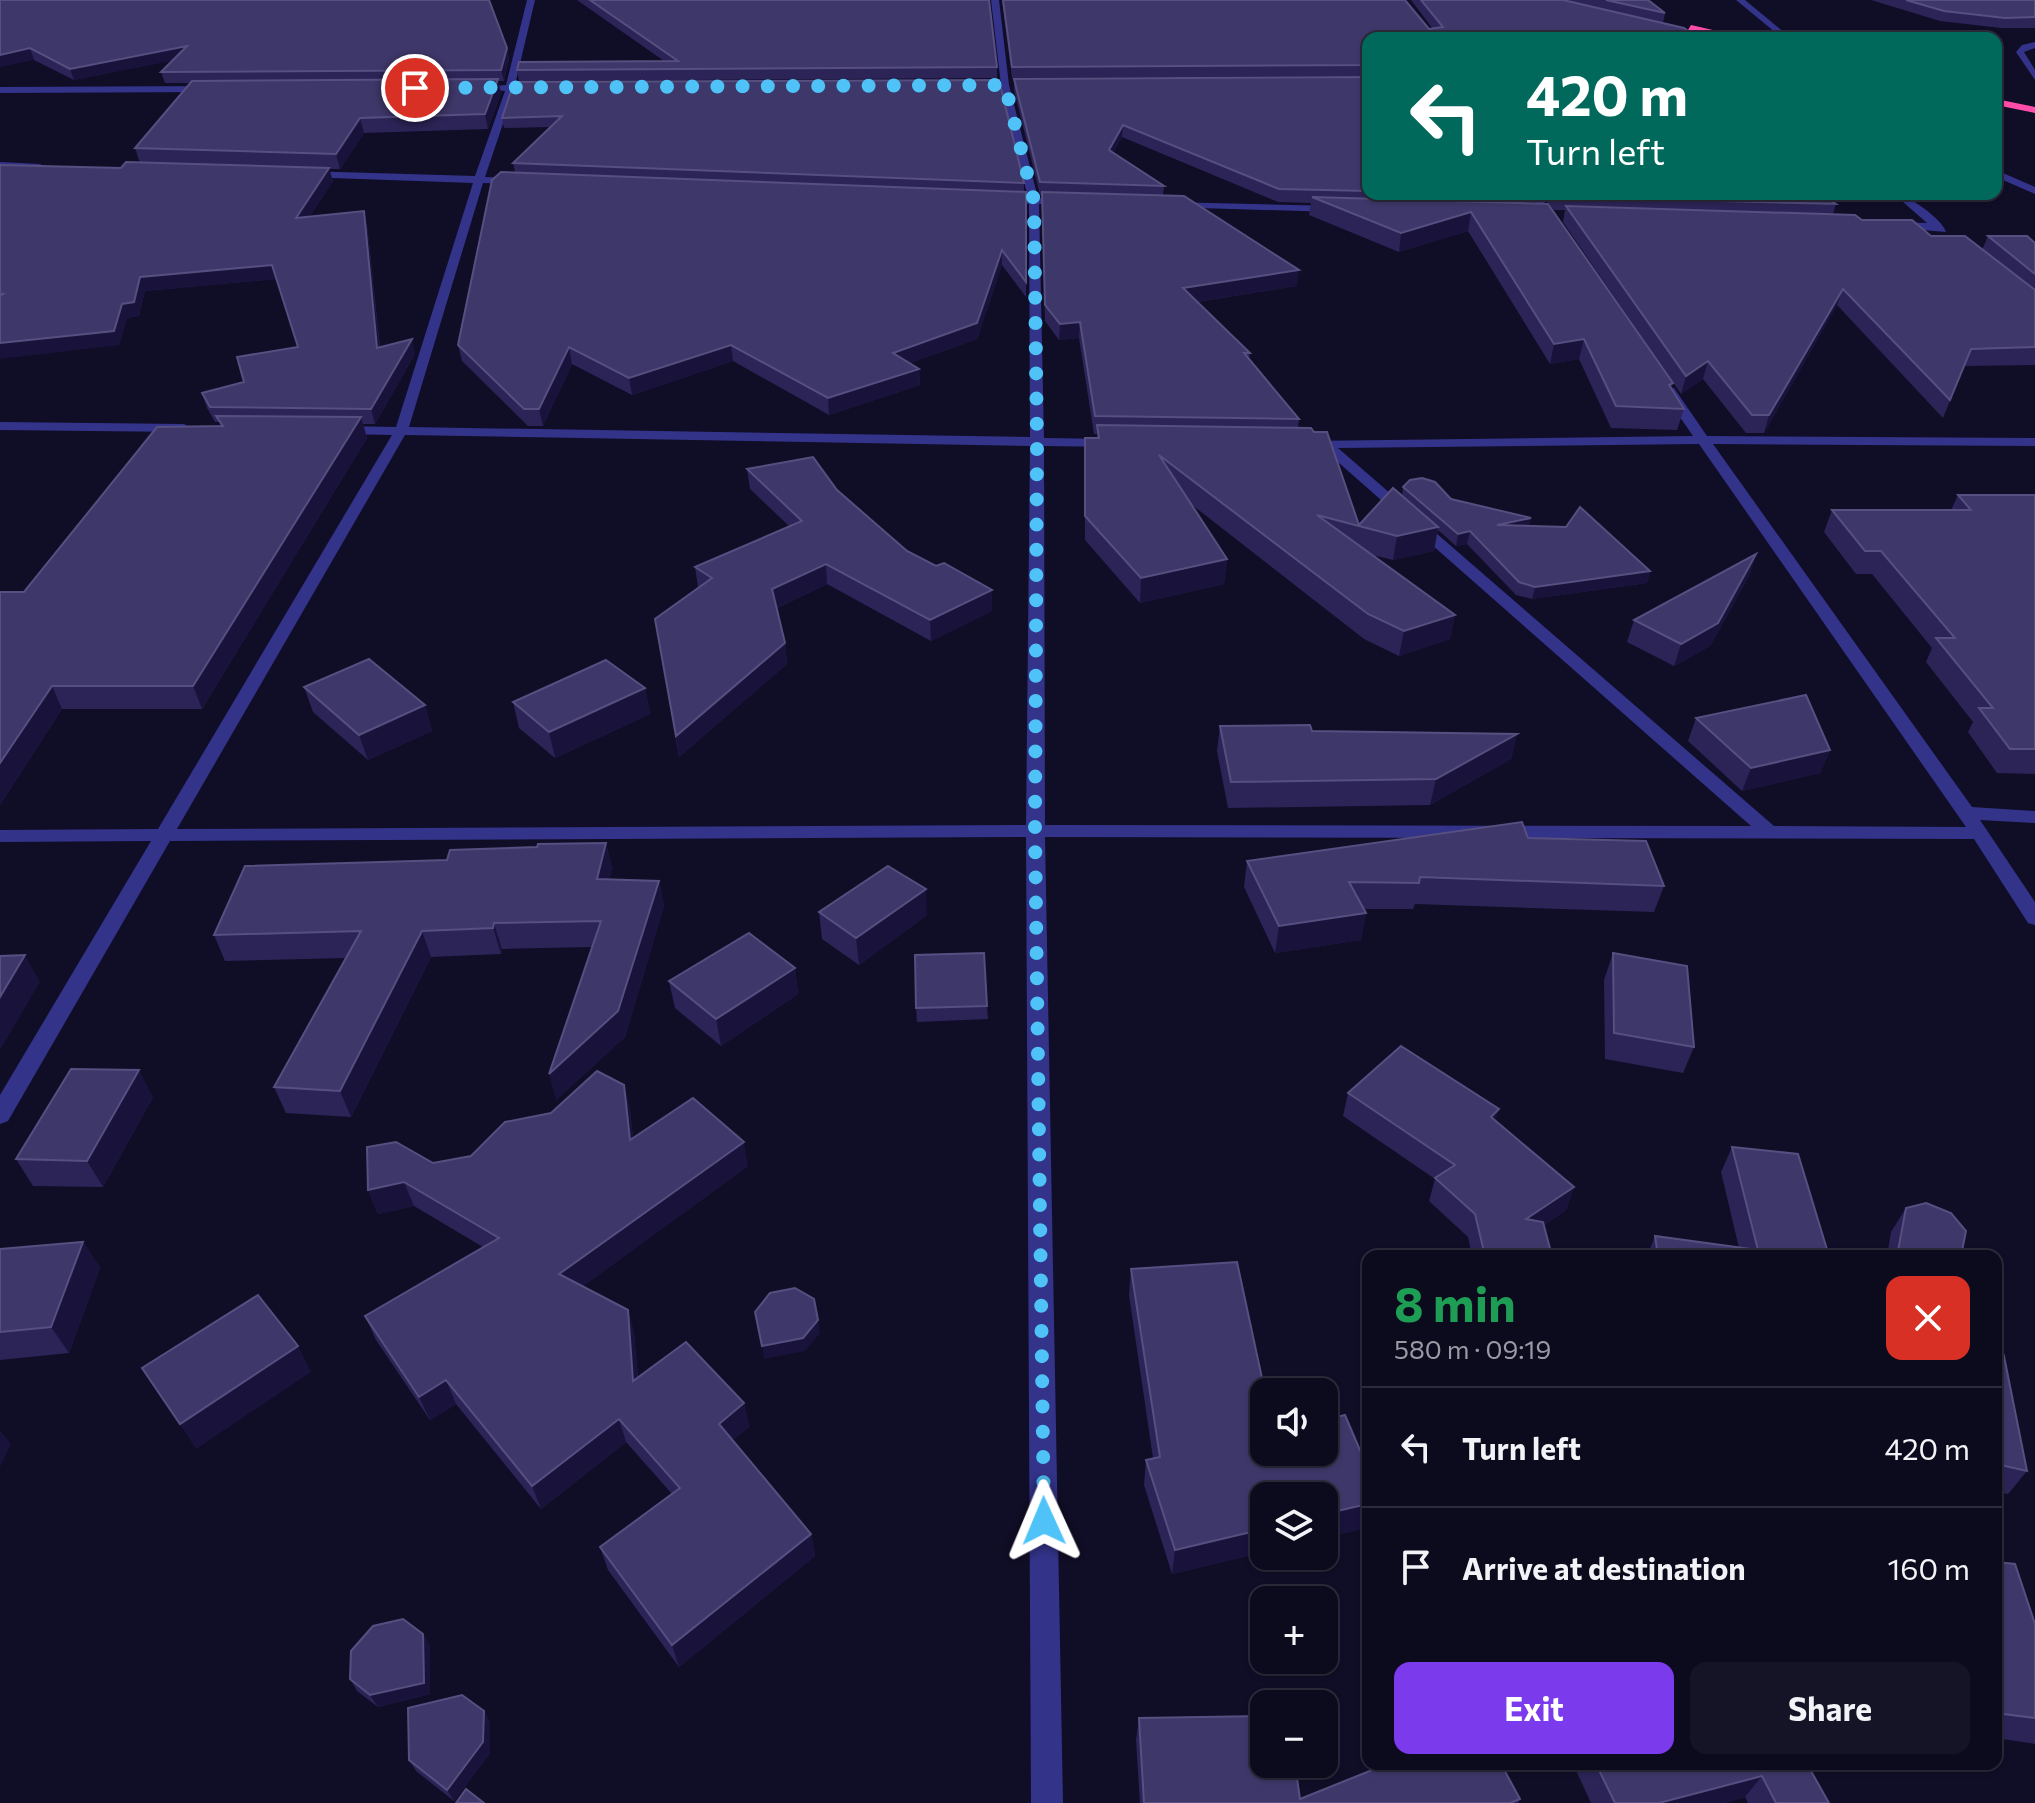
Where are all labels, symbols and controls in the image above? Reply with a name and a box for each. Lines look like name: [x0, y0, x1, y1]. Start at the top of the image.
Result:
pin: [381, 54, 449, 122]
text: 420 m: [1526, 59, 1688, 128]
icon: left: [1394, 64, 1498, 168]
icon: arrive: [393, 66, 437, 110]
text: Turn left: [1526, 128, 1665, 172]
text: 8 min: [1394, 1273, 1516, 1332]
button: close: [1886, 1276, 1970, 1360]
text: 580 m · 09:19: [1394, 1333, 1551, 1364]
map controls: [1250, 1378, 1338, 1778]
button: sound: [1250, 1378, 1338, 1466]
icon: left: [1394, 1425, 1438, 1469]
text: Turn left: [1462, 1429, 1581, 1466]
text: 420 m: [1884, 1429, 1970, 1466]
position arrow: [1002, 1479, 1086, 1563]
button: layers: [1250, 1482, 1338, 1570]
icon: arrive: [1394, 1545, 1438, 1589]
text: Arrive at destination: [1462, 1549, 1746, 1586]
text: 160 m: [1887, 1549, 1970, 1586]
button: +: [1250, 1586, 1338, 1674]
button: Exit: [1394, 1662, 1674, 1754]
button: Share: [1690, 1662, 1970, 1754]
button: −: [1250, 1690, 1338, 1778]

